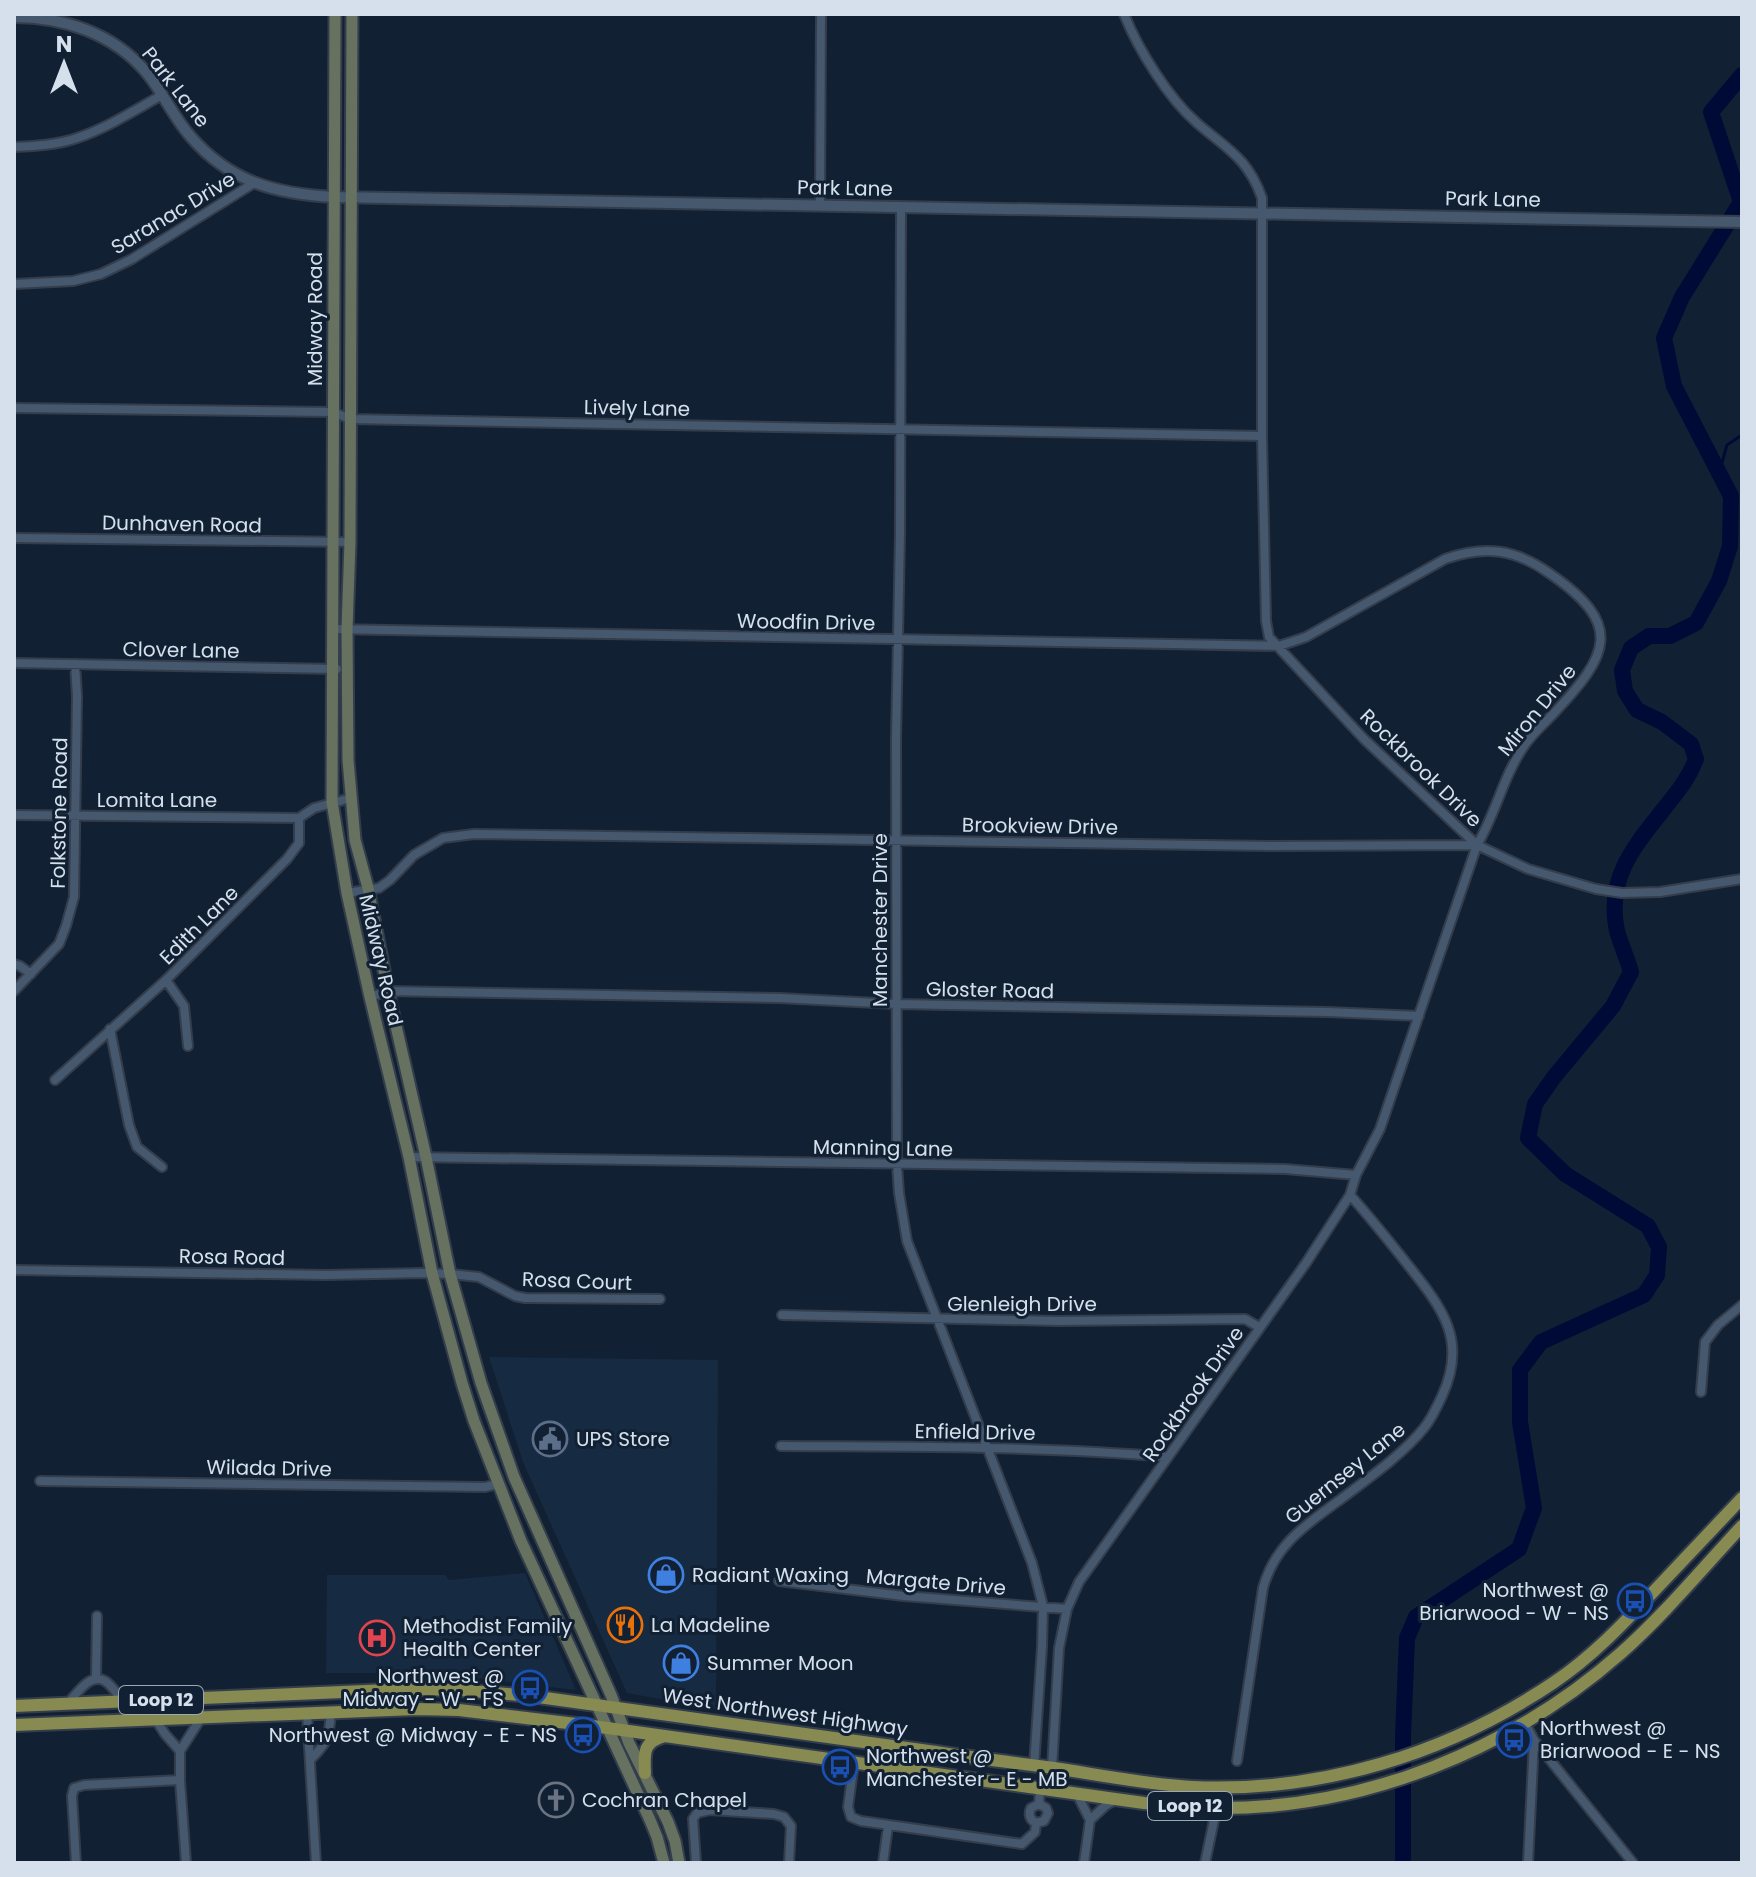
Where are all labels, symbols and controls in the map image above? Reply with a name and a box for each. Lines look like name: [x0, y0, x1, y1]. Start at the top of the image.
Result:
north arrow: [24, 24, 104, 104]
text: N: [56, 29, 72, 60]
street label: Park Lane: [136, 41, 216, 133]
street label: Saranac Drive: [106, 165, 240, 261]
street label: Park Lane: [797, 173, 893, 203]
street label: Park Lane: [1445, 184, 1541, 214]
street label: Midway Road: [301, 252, 329, 386]
street label: Lively Lane: [584, 393, 690, 423]
street label: Dunhaven Road: [102, 509, 262, 539]
street label: Woodfin Drive: [737, 607, 875, 637]
street label: Clover Lane: [122, 635, 240, 665]
street label: Miron Drive: [1491, 658, 1583, 762]
street label: Rockbrook Drive: [1354, 702, 1488, 834]
street label: Folkstone Road: [44, 737, 74, 889]
street label: Lomita Lane: [97, 786, 217, 814]
street label: Brookview Drive: [962, 811, 1118, 841]
street label: Manchester Drive: [866, 833, 894, 1007]
street label: Edith Lane: [153, 879, 245, 971]
street label: Midway Road: [352, 891, 410, 1029]
street label: Gloster Road: [926, 975, 1054, 1005]
street label: Manning Lane: [813, 1133, 953, 1163]
street label: Rosa Road: [179, 1242, 285, 1272]
street label: Rosa Court: [522, 1265, 632, 1297]
street label: Glenleigh Drive: [947, 1290, 1097, 1318]
street label: Rockbrook Drive: [1136, 1321, 1250, 1467]
street label: Guernsey Lane: [1279, 1416, 1411, 1530]
street label: Enfield Drive: [914, 1417, 1036, 1447]
public building icon: UPS Store: [531, 1420, 569, 1458]
place label: UPS Store: [576, 1425, 670, 1453]
street label: Wilada Drive: [206, 1453, 332, 1483]
shop icon: Radiant Waxing: [647, 1556, 685, 1594]
place label: Radiant Waxing: [692, 1561, 849, 1589]
street label: Margate Drive: [865, 1562, 1007, 1602]
place label: Northwest @ Briarwood - W - NS: [1419, 1576, 1609, 1627]
bus stop icon: Northwest @ Briarwood - W - NS: [1616, 1582, 1654, 1620]
restaurant icon: La Madeline: [606, 1606, 644, 1644]
place label: La Madeline: [651, 1611, 770, 1639]
place label: Methodist Family Health Center: [403, 1612, 572, 1663]
hospital icon: Methodist Family Health Center: [358, 1619, 396, 1657]
shop icon: Summer Moon: [662, 1644, 700, 1682]
place label: Summer Moon: [707, 1649, 854, 1677]
place label: Northwest @ Midway - W - FS: [342, 1662, 504, 1713]
bus stop icon: Northwest @ Midway - W - FS: [511, 1669, 549, 1707]
street label: West Northwest Highway: [661, 1681, 909, 1743]
road number: Loop 12: [119, 1686, 203, 1714]
place label: Northwest @ Briarwood - E - NS: [1540, 1714, 1721, 1765]
bus stop icon: Northwest @ Midway - E - NS: [564, 1716, 602, 1754]
place label: Northwest @ Midway - E - NS: [269, 1721, 557, 1749]
bus stop icon: Northwest @ Briarwood - E - NS: [1495, 1721, 1533, 1759]
place label: Northwest @ Manchester - E - MB: [866, 1742, 1068, 1793]
bus stop icon: Northwest @ Manchester - E - MB: [821, 1748, 859, 1786]
church icon: Cochran Chapel: [537, 1781, 575, 1819]
place label: Cochran Chapel: [582, 1786, 747, 1814]
road number: Loop 12: [1148, 1792, 1232, 1820]

